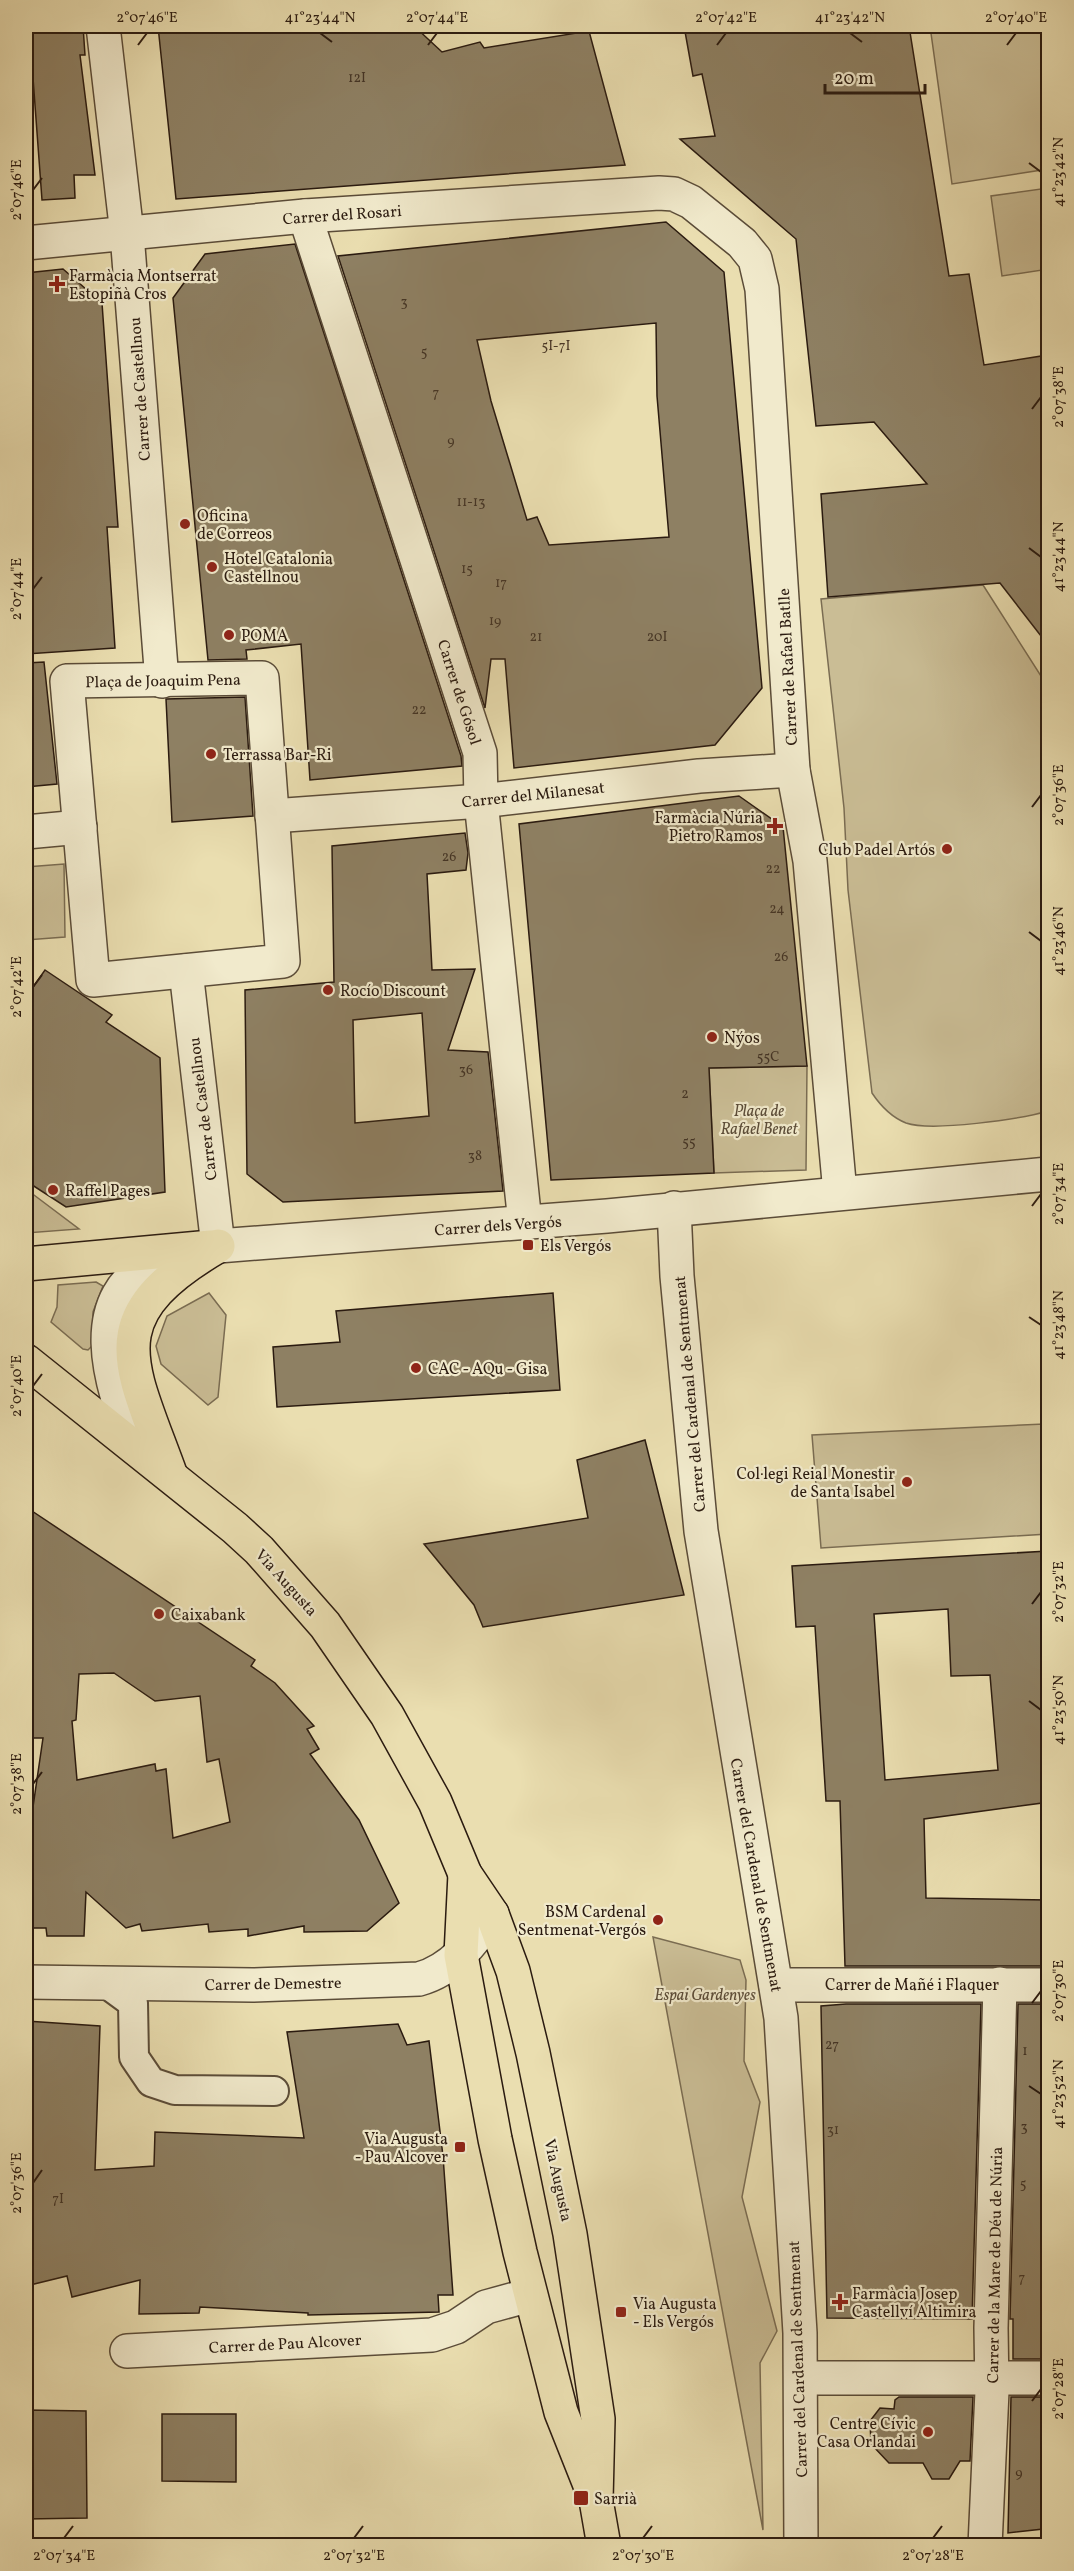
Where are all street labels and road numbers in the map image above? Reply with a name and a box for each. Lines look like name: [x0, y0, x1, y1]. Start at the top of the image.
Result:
street label: Carrer del Rosari: [282, 201, 403, 231]
street label: Carrer de Castellnou: [125, 316, 157, 461]
street label: Carrer de Rafael Batlle: [774, 588, 804, 746]
street label: Carrer de Gósol: [431, 637, 486, 748]
street label: Plaça de Joaquim Pena: [85, 670, 241, 694]
street label: Carrer del Milanesat: [461, 777, 606, 814]
street label: Carrer de Castellnou: [184, 1036, 224, 1182]
street label: Carrer dels Vergós: [434, 1212, 563, 1242]
street label: Carrer del Cardenal de Sentmenat: [670, 1274, 712, 1513]
street label: Via Augusta: [249, 1545, 322, 1622]
street label: Carrer del Cardenal de Sentmenat: [724, 1757, 787, 1994]
street label: Carrer de Demestre: [204, 1973, 342, 1997]
street label: Carrer de Mañé i Flaquer: [825, 1975, 999, 1997]
street label: Via Augusta: [538, 2137, 577, 2224]
street label: Carrer de la Mare de Déu de Núria: [983, 2146, 1009, 2384]
street label: Carrer del Cardenal de Sentmenat: [784, 2240, 814, 2478]
street label: Carrer de Pau Alcover: [208, 2330, 362, 2360]

